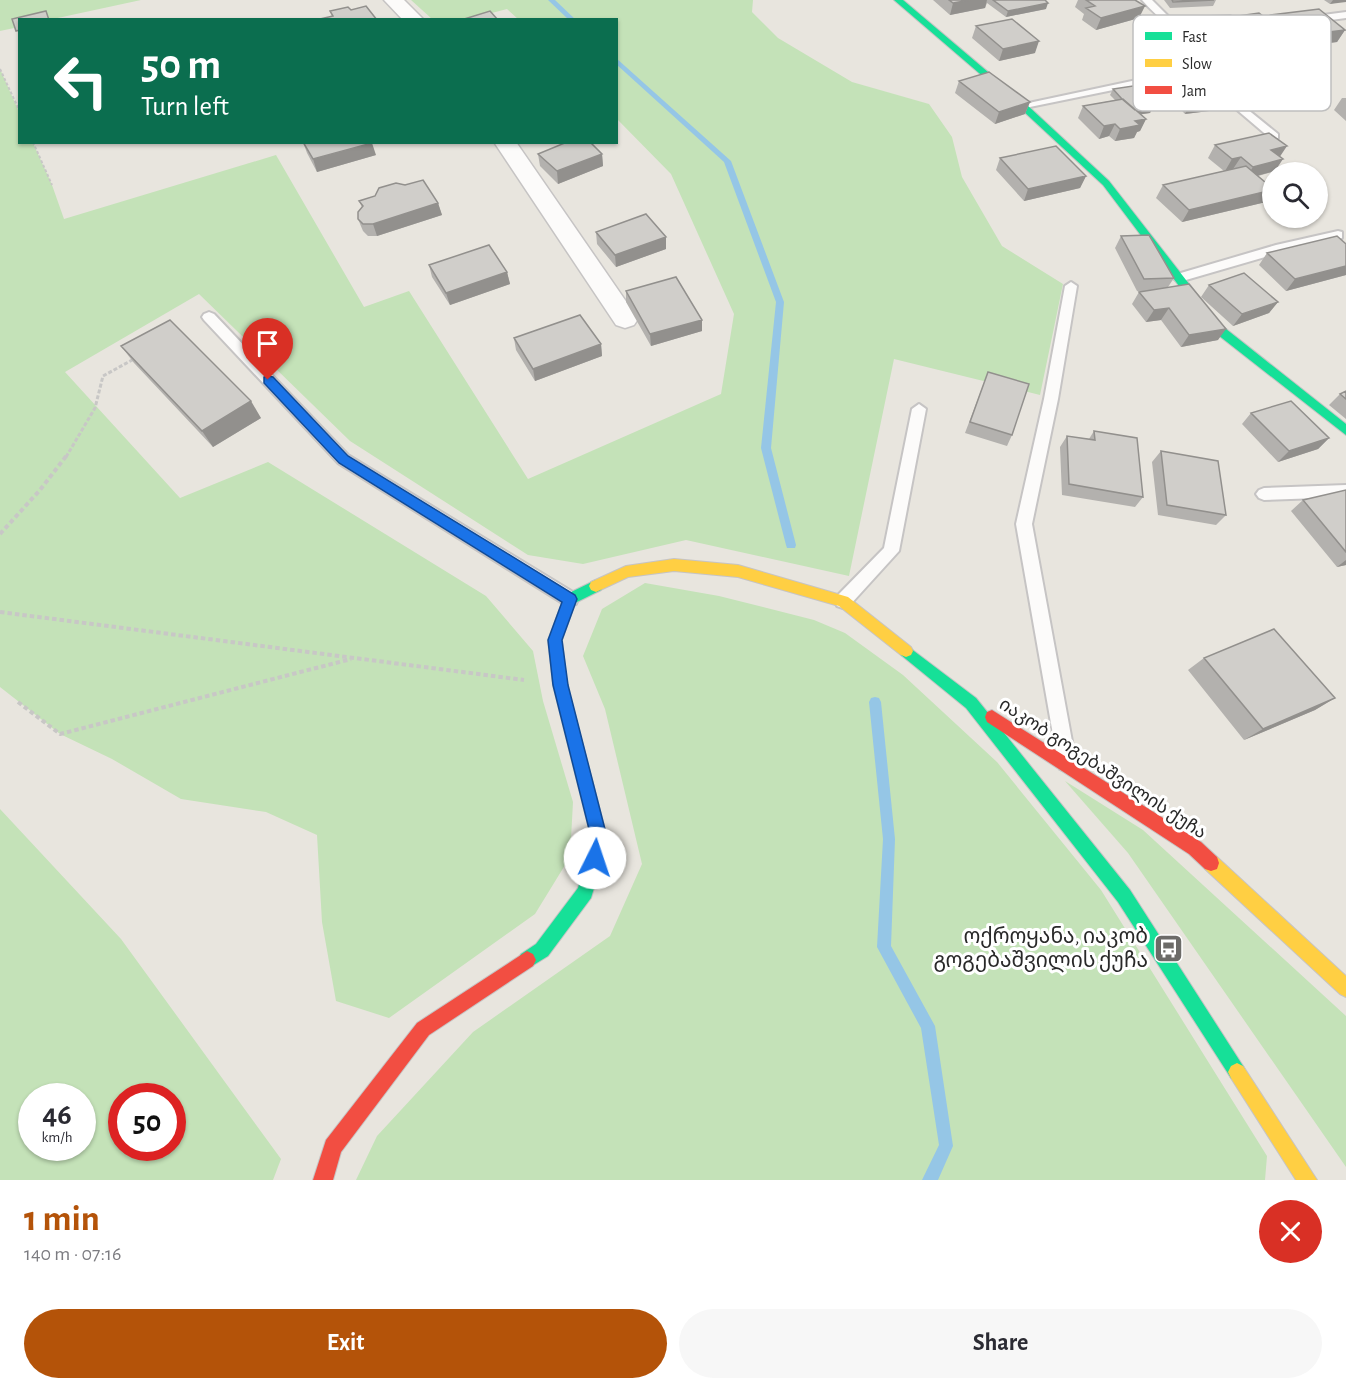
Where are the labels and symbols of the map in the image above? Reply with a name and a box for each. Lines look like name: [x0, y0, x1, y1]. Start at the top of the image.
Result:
legend: [1133, 15, 1331, 111]
text: Fast: [1182, 29, 1207, 45]
text: Slow: [1182, 56, 1212, 72]
text: Jam: [1182, 83, 1207, 99]
pin: [242, 318, 293, 380]
street label: იაკობ გოგებაშვილის ქუჩა: [995, 695, 1209, 843]
position arrow: [563, 826, 627, 890]
place label: ოქროყანა, იაკობ გოგებაშვილის ქუჩა: [933, 926, 1148, 973]
bus stop icon: ოქროყანა, იაკობ გოგებაშვილის ქუჩა: [1153, 932, 1185, 964]
speed limit sign: 50: [108, 1083, 186, 1161]

